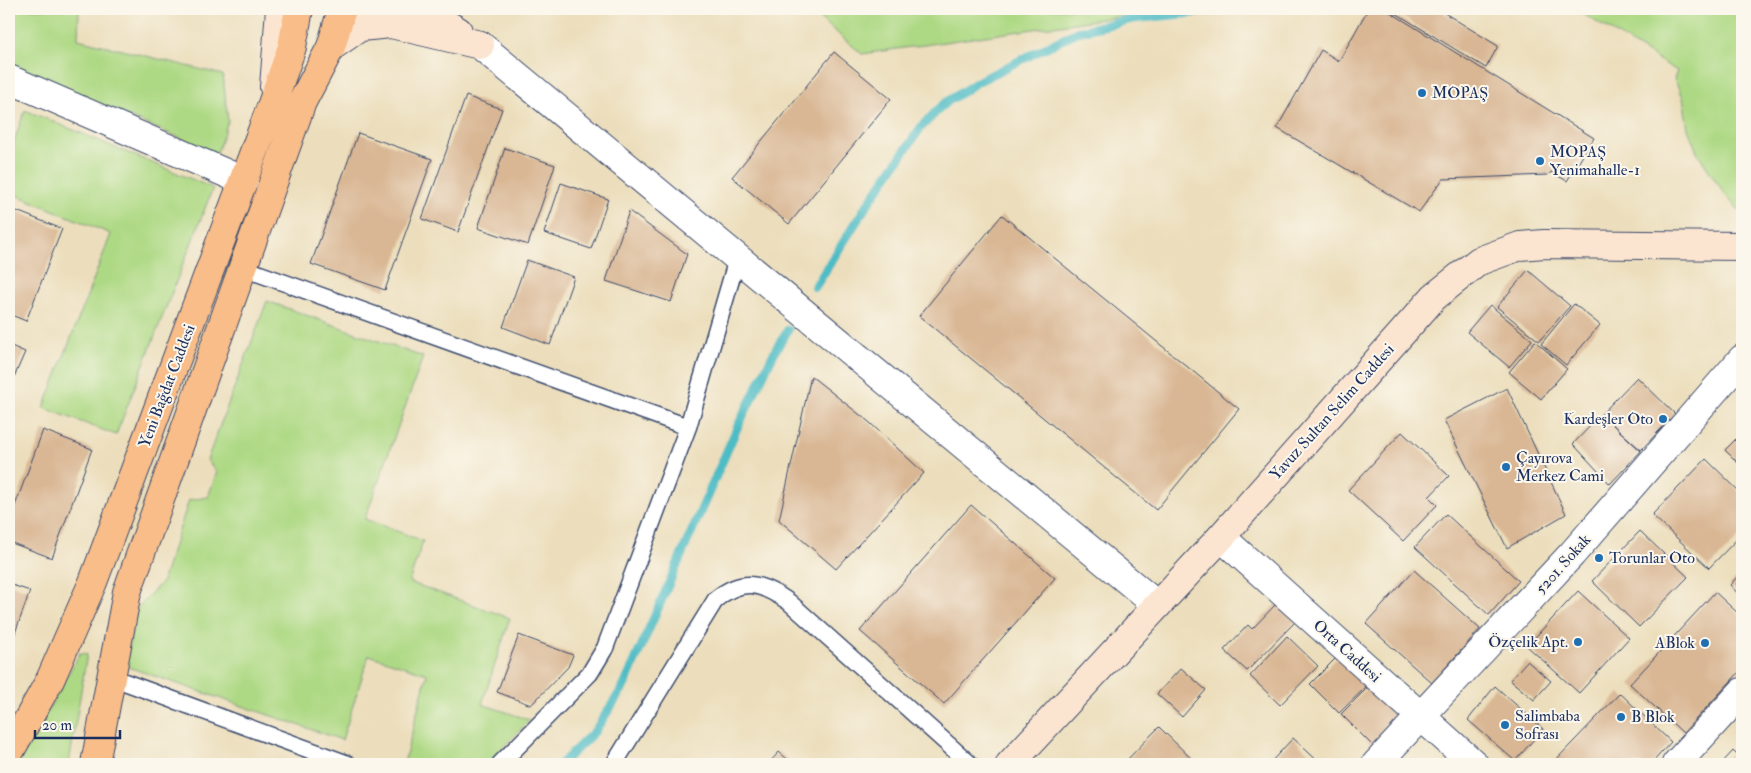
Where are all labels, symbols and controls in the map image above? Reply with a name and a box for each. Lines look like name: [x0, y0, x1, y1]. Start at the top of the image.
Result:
place label: MOPAŞ: [1432, 83, 1488, 103]
marker: MOPAŞ: [1416, 87, 1428, 99]
place label: MOPAŞ Yenimahalle-1: [1550, 142, 1640, 180]
marker: MOPAŞ Yenimahalle-1: [1534, 155, 1546, 167]
street label: Yeni Bağdat Caddesi: [134, 322, 200, 450]
street label: Yavuz Sultan Selim Caddesi: [1265, 340, 1399, 484]
place label: Kardeşler Oto: [1563, 409, 1653, 429]
marker: Kardeşler Oto: [1657, 413, 1669, 425]
place label: Çayırova Merkez Cami: [1516, 448, 1604, 486]
marker: Çayırova Merkez Cami: [1500, 461, 1512, 473]
street label: 5201. Sokak: [1531, 530, 1595, 598]
place label: Torunlar Oto: [1609, 548, 1695, 568]
marker: Torunlar Oto: [1593, 552, 1605, 564]
street label: Orta Caddesi: [1309, 615, 1385, 687]
place label: Özçelik Apt.: [1488, 632, 1568, 653]
place label: ABlok: [1654, 633, 1695, 653]
marker: Özçelik Apt.: [1572, 636, 1584, 648]
marker: ABlok: [1699, 637, 1711, 649]
place label: Salimbaba Sofrası: [1515, 706, 1580, 744]
place label: B Blok: [1631, 707, 1675, 727]
scale bar: [35, 708, 120, 740]
marker: B Blok: [1615, 711, 1627, 723]
text: 20 m: [42, 716, 72, 735]
marker: Salimbaba Sofrası: [1499, 719, 1511, 731]

